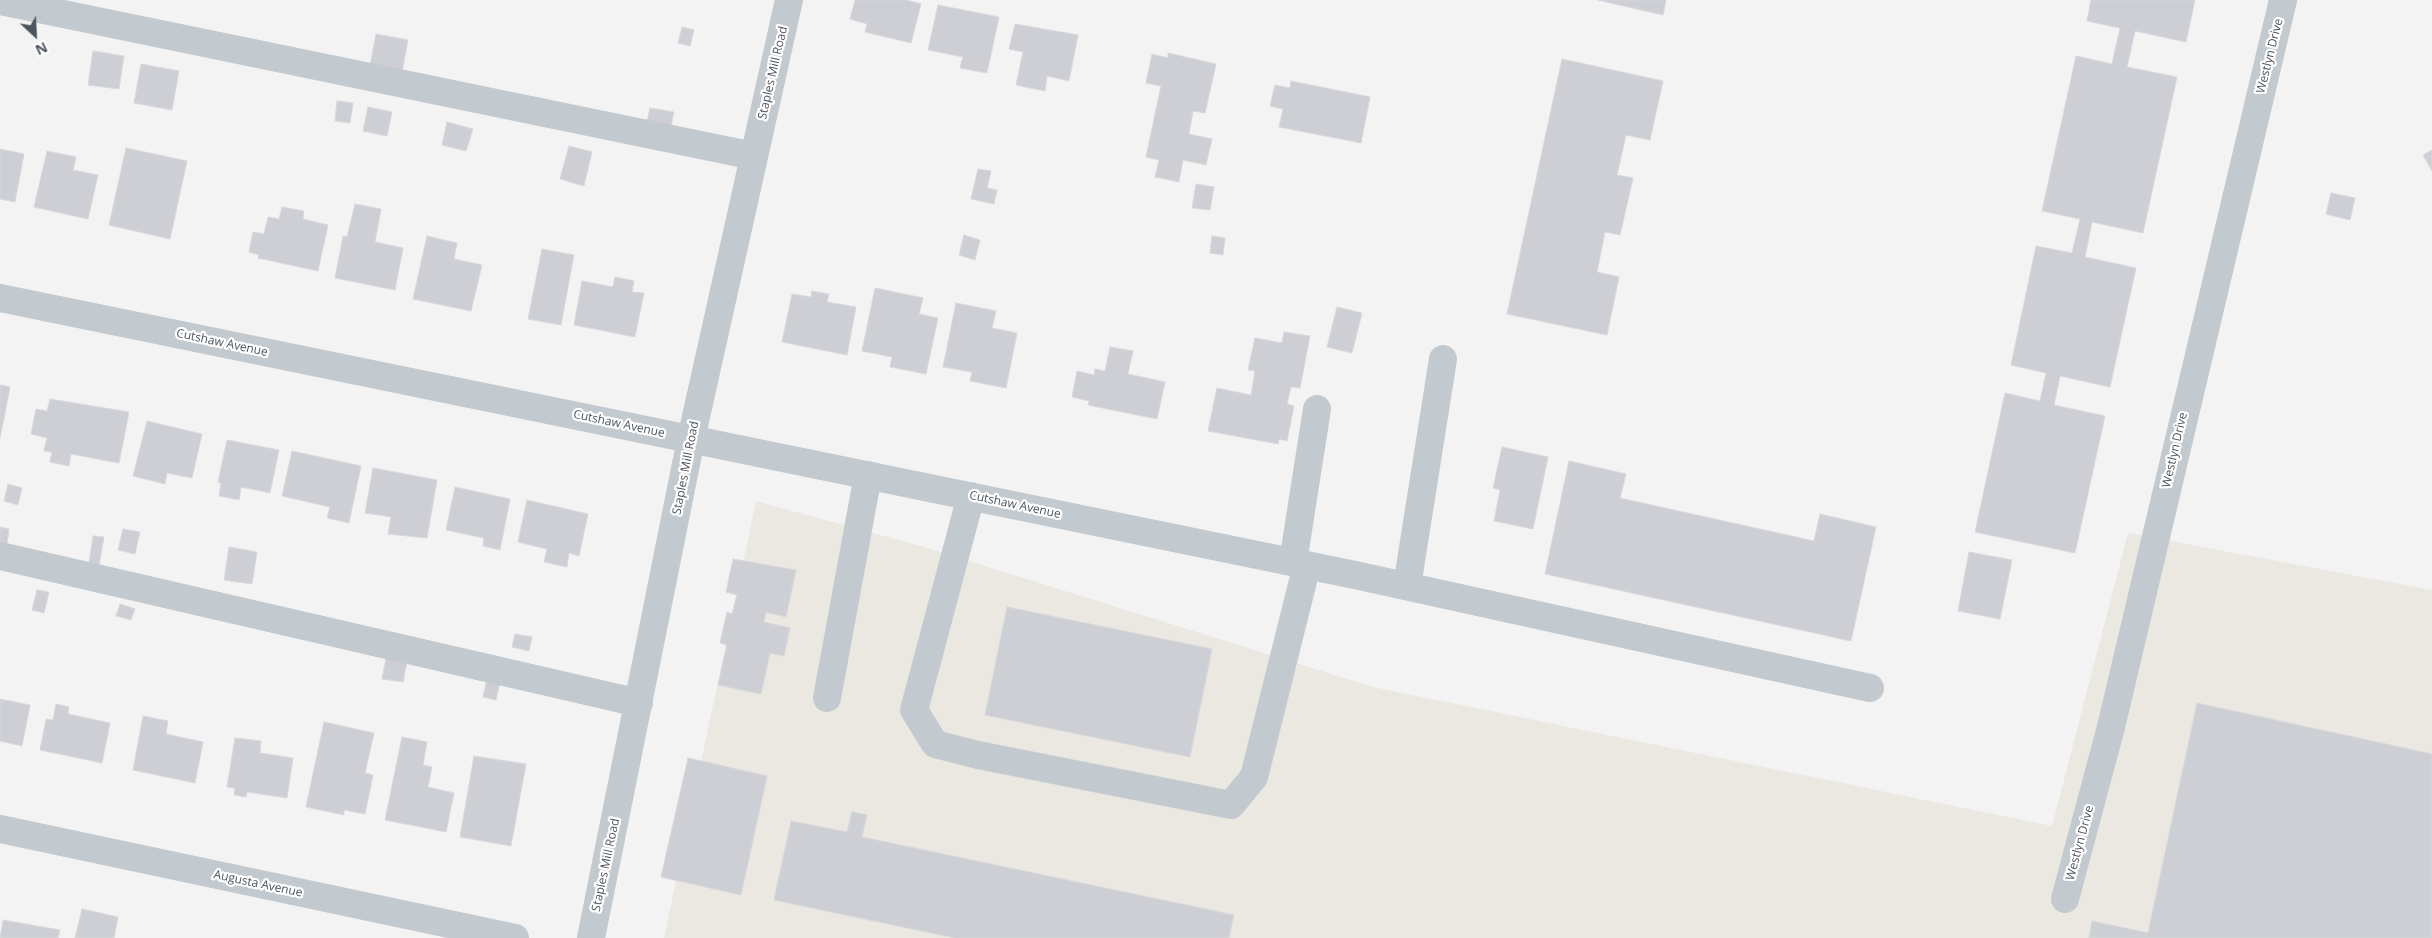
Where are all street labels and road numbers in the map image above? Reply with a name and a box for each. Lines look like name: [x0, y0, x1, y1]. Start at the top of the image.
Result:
street label: Westlyn Drive: [2254, 17, 2286, 95]
street label: Staples Mill Road: [755, 25, 791, 121]
street label: Cutshaw Avenue: [175, 326, 269, 360]
street label: Cutshaw Avenue: [572, 407, 666, 441]
street label: Westlyn Drive: [2159, 411, 2191, 489]
street label: Staples Mill Road: [670, 420, 702, 516]
street label: Cutshaw Avenue: [968, 488, 1062, 522]
street label: Westlyn Drive: [2063, 804, 2097, 882]
street label: Staples Mill Road: [589, 817, 623, 913]
street label: Augusta Avenue: [212, 868, 304, 900]

